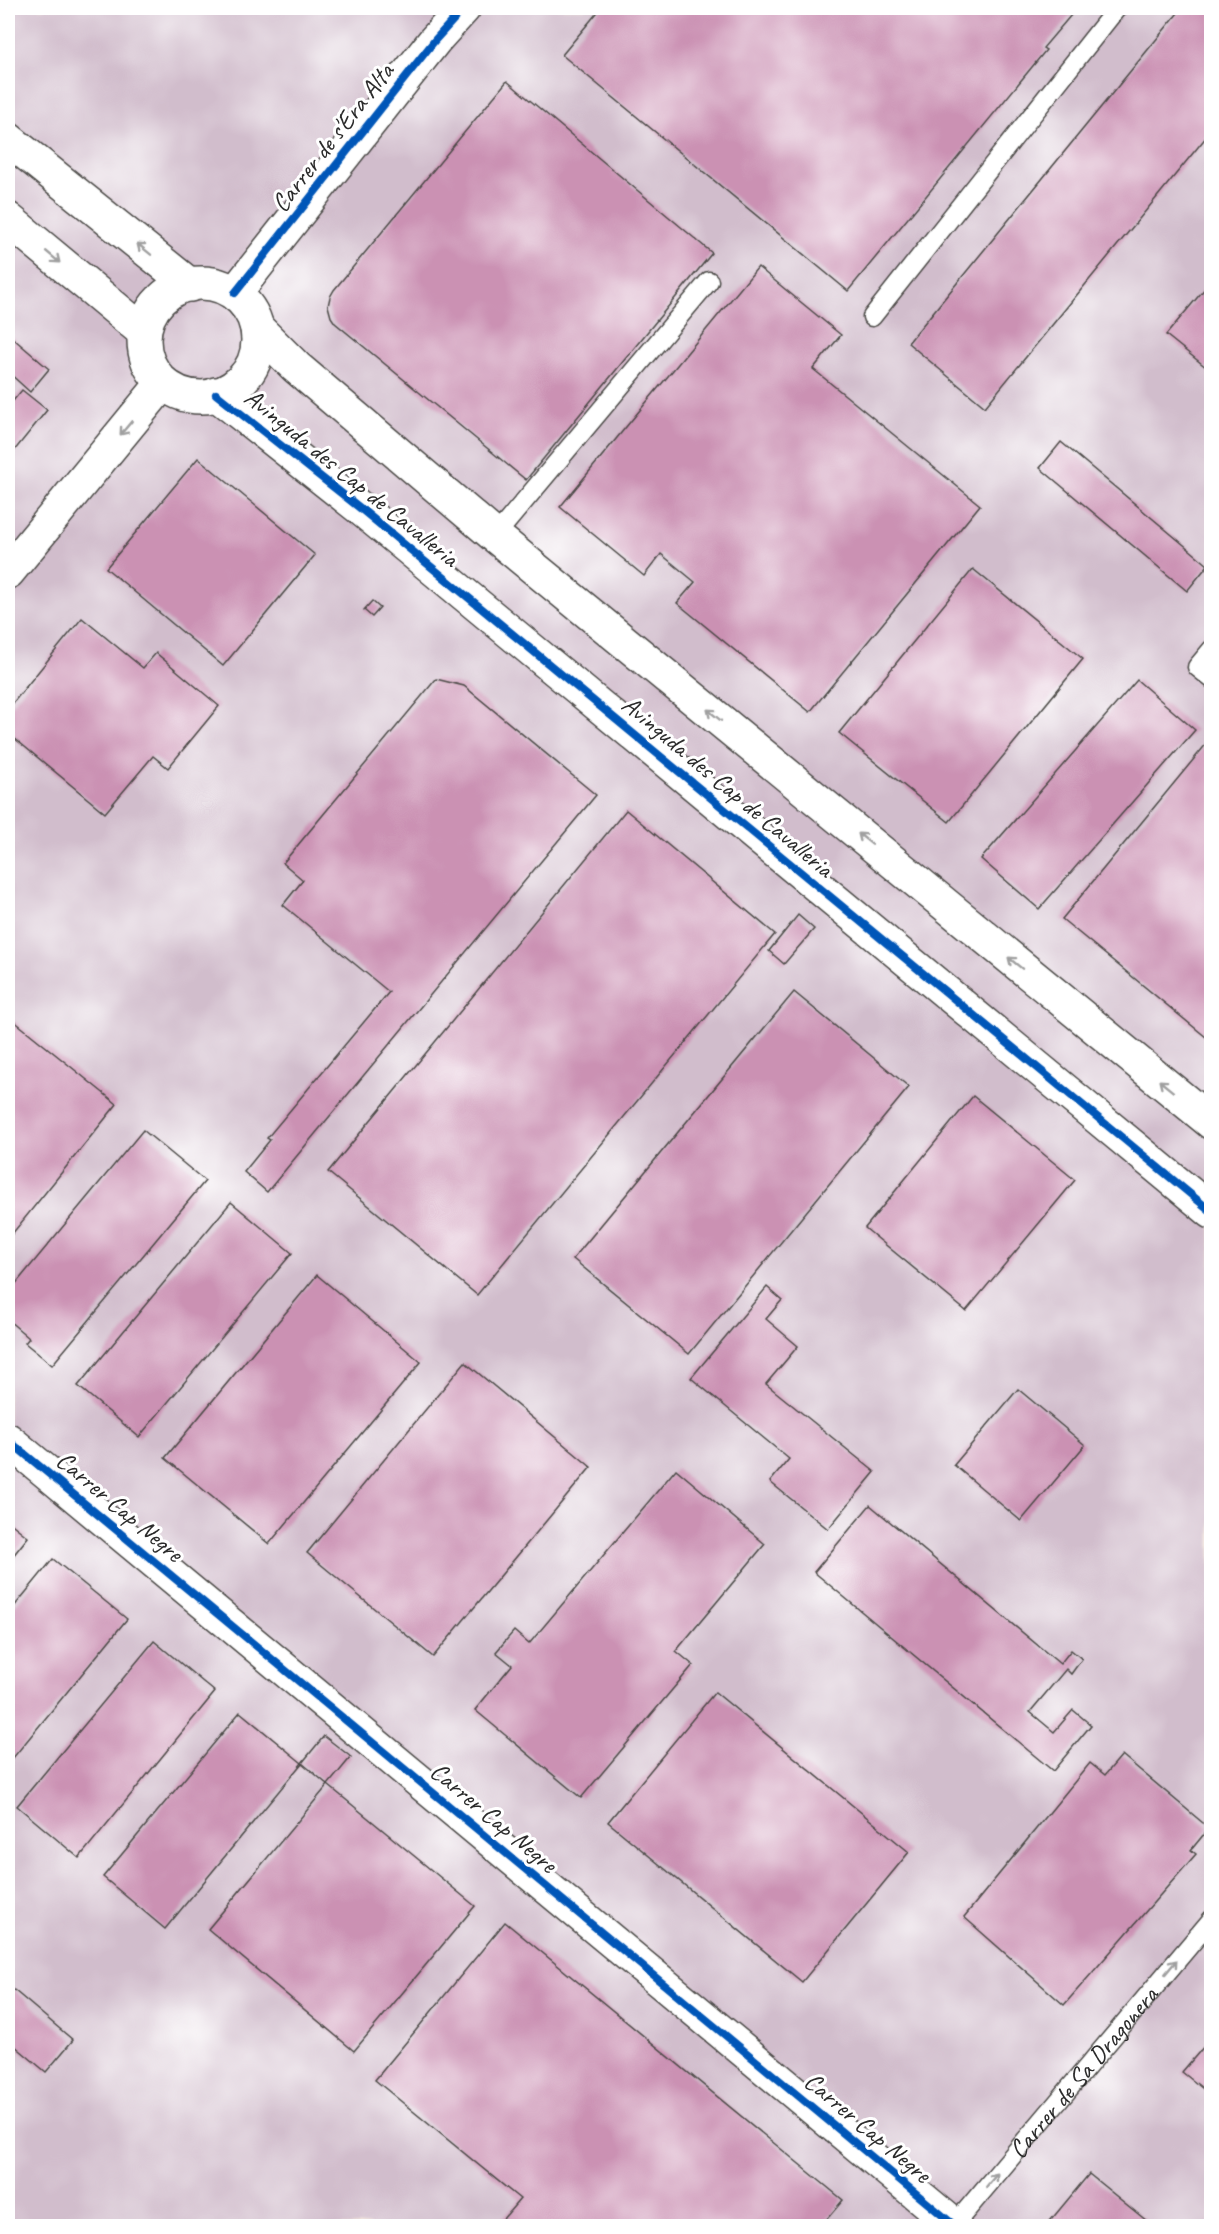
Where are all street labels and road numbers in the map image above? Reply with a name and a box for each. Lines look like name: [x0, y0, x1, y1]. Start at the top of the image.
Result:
street label: Carrer de s'Era Alta: [264, 55, 402, 219]
street label: Avinguda des Cap de Cavalleria: [238, 381, 467, 575]
street label: Avinguda des Cap de Cavalleria: [615, 688, 842, 886]
street label: Carrer Cap Negre: [49, 1444, 191, 1570]
street label: Carrer Cap Negre: [423, 1755, 565, 1881]
street label: Carrer de Sa Dragonera: [1001, 1978, 1166, 2165]
street label: Carrer Cap Negre: [797, 2065, 939, 2191]

